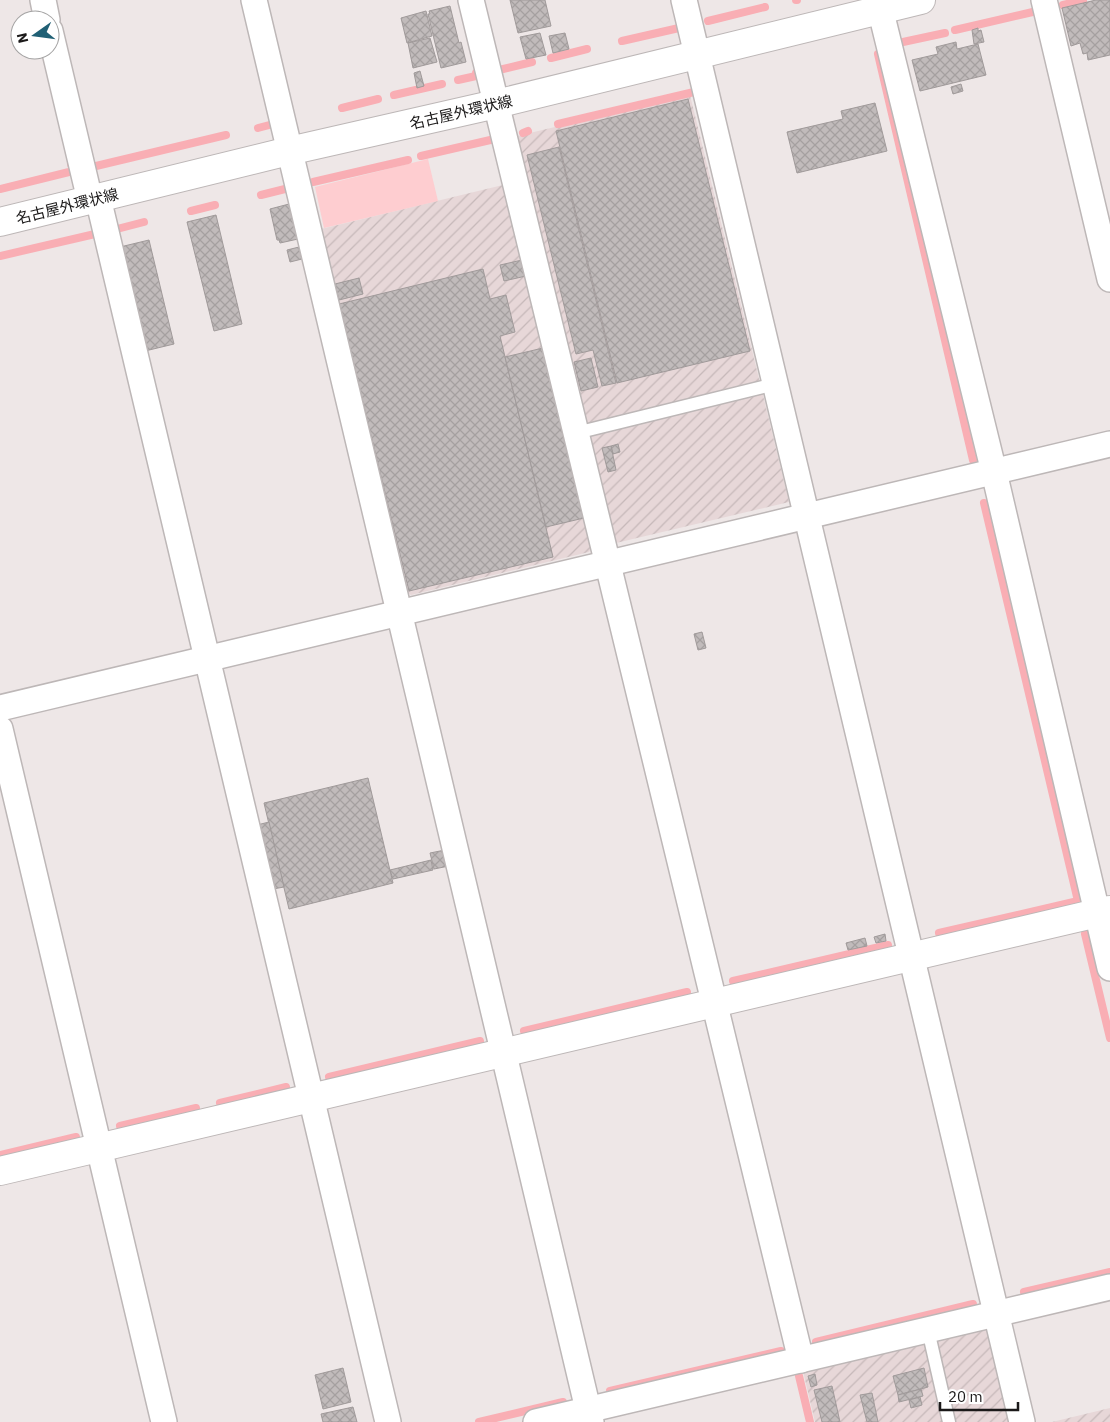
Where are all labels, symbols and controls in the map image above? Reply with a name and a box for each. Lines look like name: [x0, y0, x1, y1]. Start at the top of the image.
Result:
north arrow: [10, 10, 60, 60]
text: N: [12, 31, 32, 45]
street label: 名古屋外環状線: [408, 91, 514, 133]
street label: 名古屋外環状線: [14, 184, 120, 228]
scale bar: [940, 1380, 1018, 1412]
text: 20 m: [948, 1387, 983, 1406]

